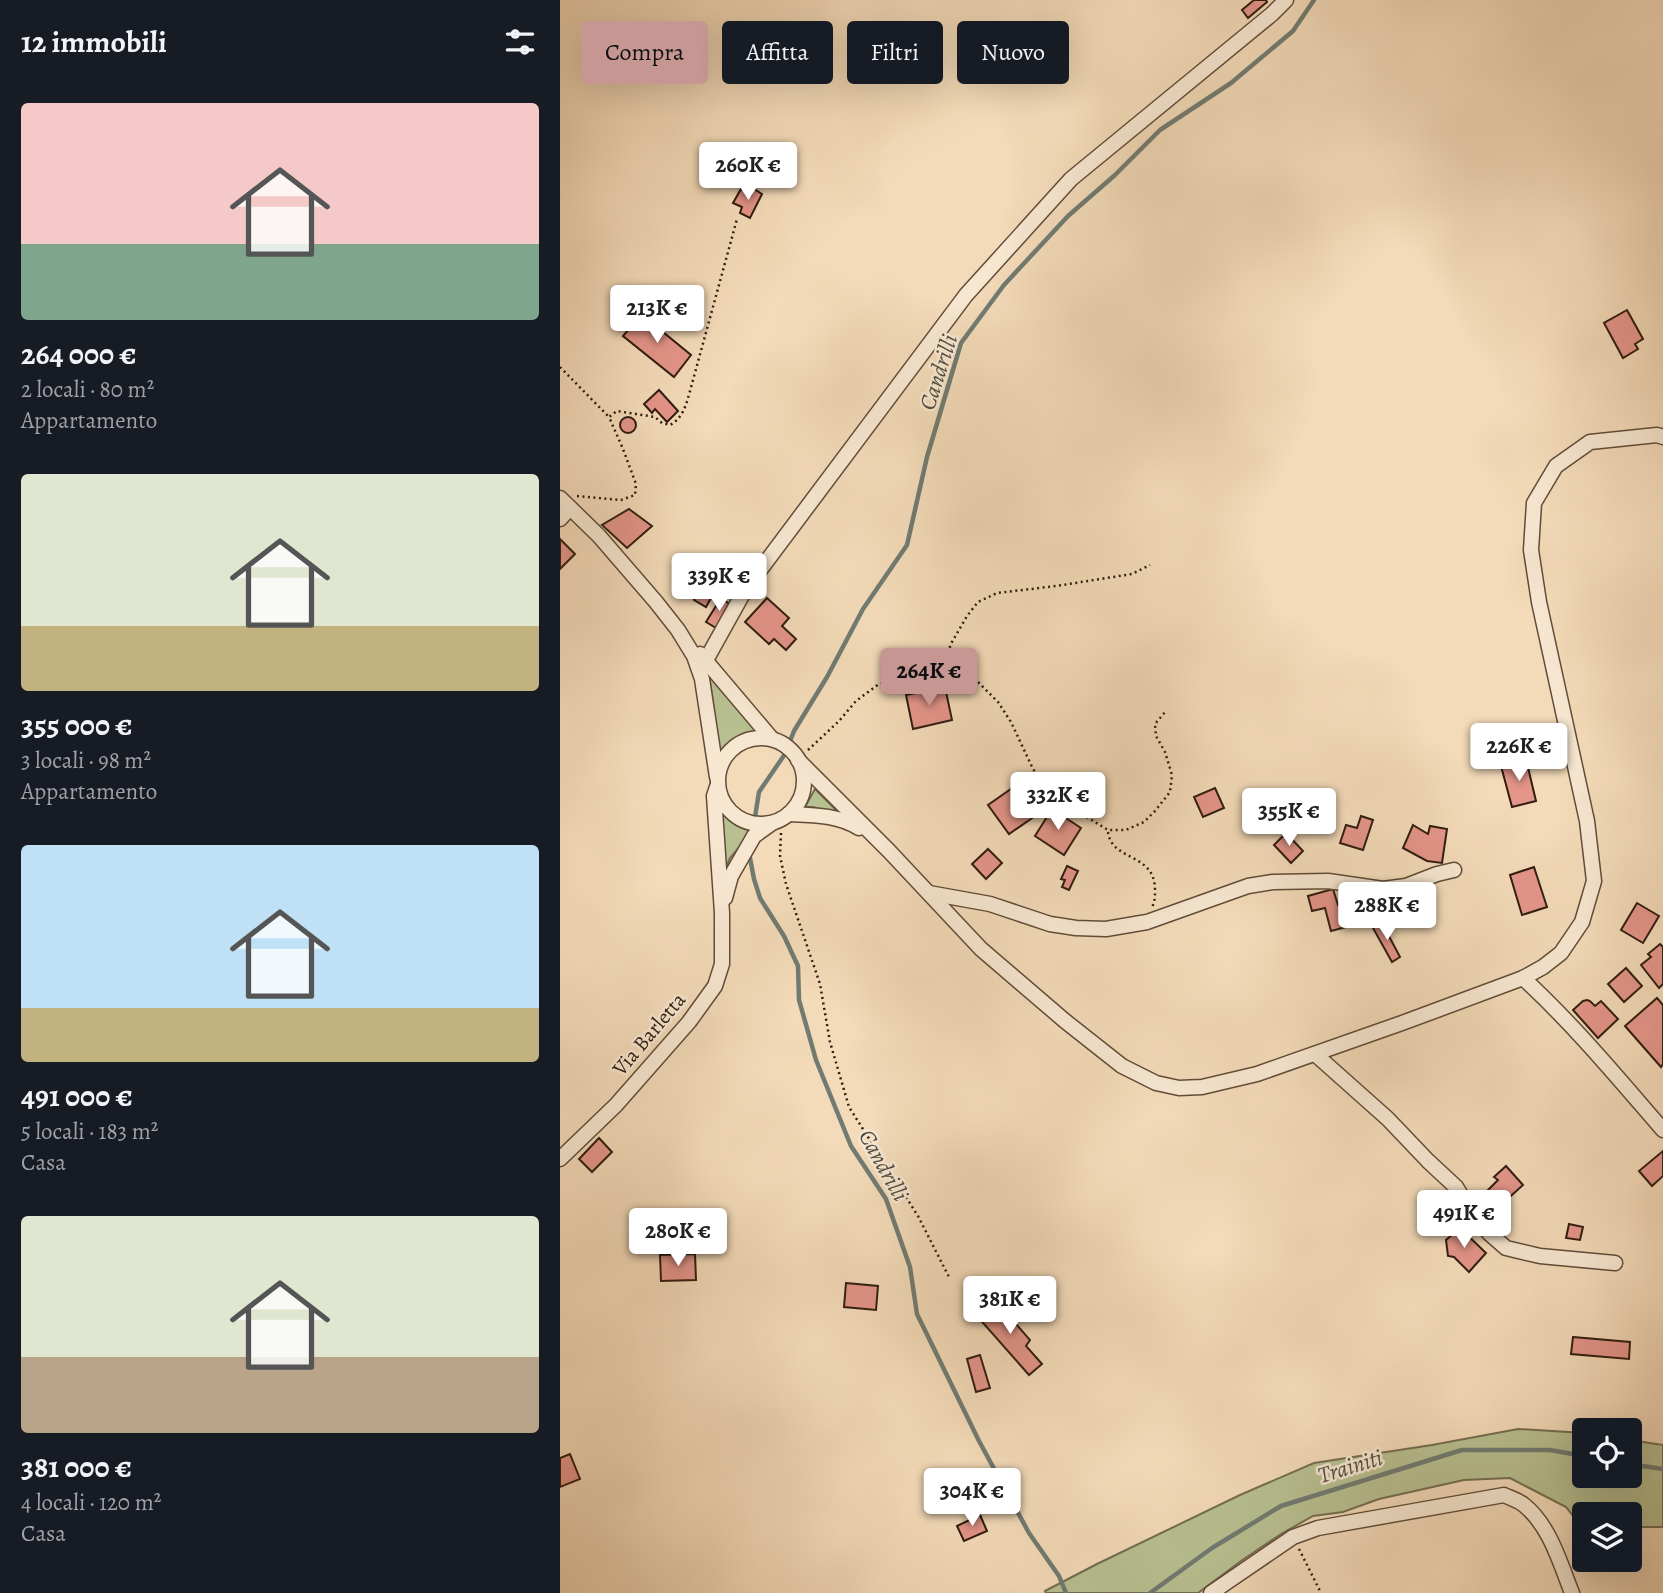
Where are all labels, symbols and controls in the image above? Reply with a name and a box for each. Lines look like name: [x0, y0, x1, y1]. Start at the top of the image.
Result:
chip: Compra: [581, 21, 708, 84]
chip: Affitta: [722, 21, 833, 84]
chip: Filtri: [847, 21, 943, 84]
chip: Nuovo: [957, 21, 1069, 84]
text: 12 immobili: [21, 22, 167, 62]
icon: filters: [501, 23, 539, 61]
pin: 260K €: [691, 142, 805, 202]
icon: home: [217, 149, 343, 275]
text: 260K €: [715, 149, 781, 180]
pin: 213K €: [600, 286, 714, 345]
text: 213K €: [626, 292, 688, 323]
water label: Candrilli: [912, 330, 965, 414]
text: 264 000 €: [21, 334, 137, 374]
text: 2 locali · 80 m²: [21, 374, 154, 405]
text: Appartamento: [21, 405, 157, 436]
icon: home: [217, 520, 343, 646]
pin: 339K €: [662, 554, 776, 613]
text: 339K €: [688, 560, 750, 591]
pin: 264K €: [872, 648, 986, 708]
text: 264K €: [897, 655, 961, 686]
text: 355 000 €: [21, 705, 132, 745]
pin: 226K €: [1462, 724, 1576, 783]
text: 226K €: [1486, 730, 1552, 761]
text: 3 locali · 98 m²: [21, 745, 151, 776]
pin: 332K €: [1001, 772, 1115, 832]
text: Appartamento: [21, 776, 157, 807]
text: 332K €: [1026, 779, 1090, 810]
pin: 355K €: [1232, 788, 1346, 848]
text: 355K €: [1258, 795, 1320, 826]
pin: 288K €: [1330, 883, 1444, 942]
text: 288K €: [1354, 889, 1420, 920]
icon: home: [217, 891, 343, 1017]
street label: Via Barletta: [605, 986, 692, 1082]
text: 491 000 €: [21, 1076, 133, 1116]
text: 5 locali · 183 m²: [21, 1116, 158, 1147]
water label: Candrilli: [851, 1124, 916, 1207]
text: Casa: [21, 1147, 66, 1178]
pin: 491K €: [1407, 1190, 1521, 1250]
text: 491K €: [1433, 1197, 1495, 1228]
pin: 280K €: [621, 1208, 735, 1268]
text: 280K €: [645, 1215, 711, 1246]
icon: home: [217, 1262, 343, 1388]
pin: 381K €: [953, 1276, 1067, 1336]
text: 381K €: [979, 1283, 1041, 1314]
map controls: [1572, 1418, 1642, 1572]
button: locate: [1572, 1418, 1642, 1488]
water label: Trainiti: [1314, 1442, 1386, 1491]
text: 381 000 €: [21, 1447, 132, 1487]
pin: 304K €: [915, 1468, 1029, 1528]
text: 304K €: [940, 1475, 1004, 1506]
text: 4 locali · 120 m²: [21, 1487, 161, 1518]
button: layers: [1572, 1502, 1642, 1572]
text: Casa: [21, 1518, 66, 1549]

